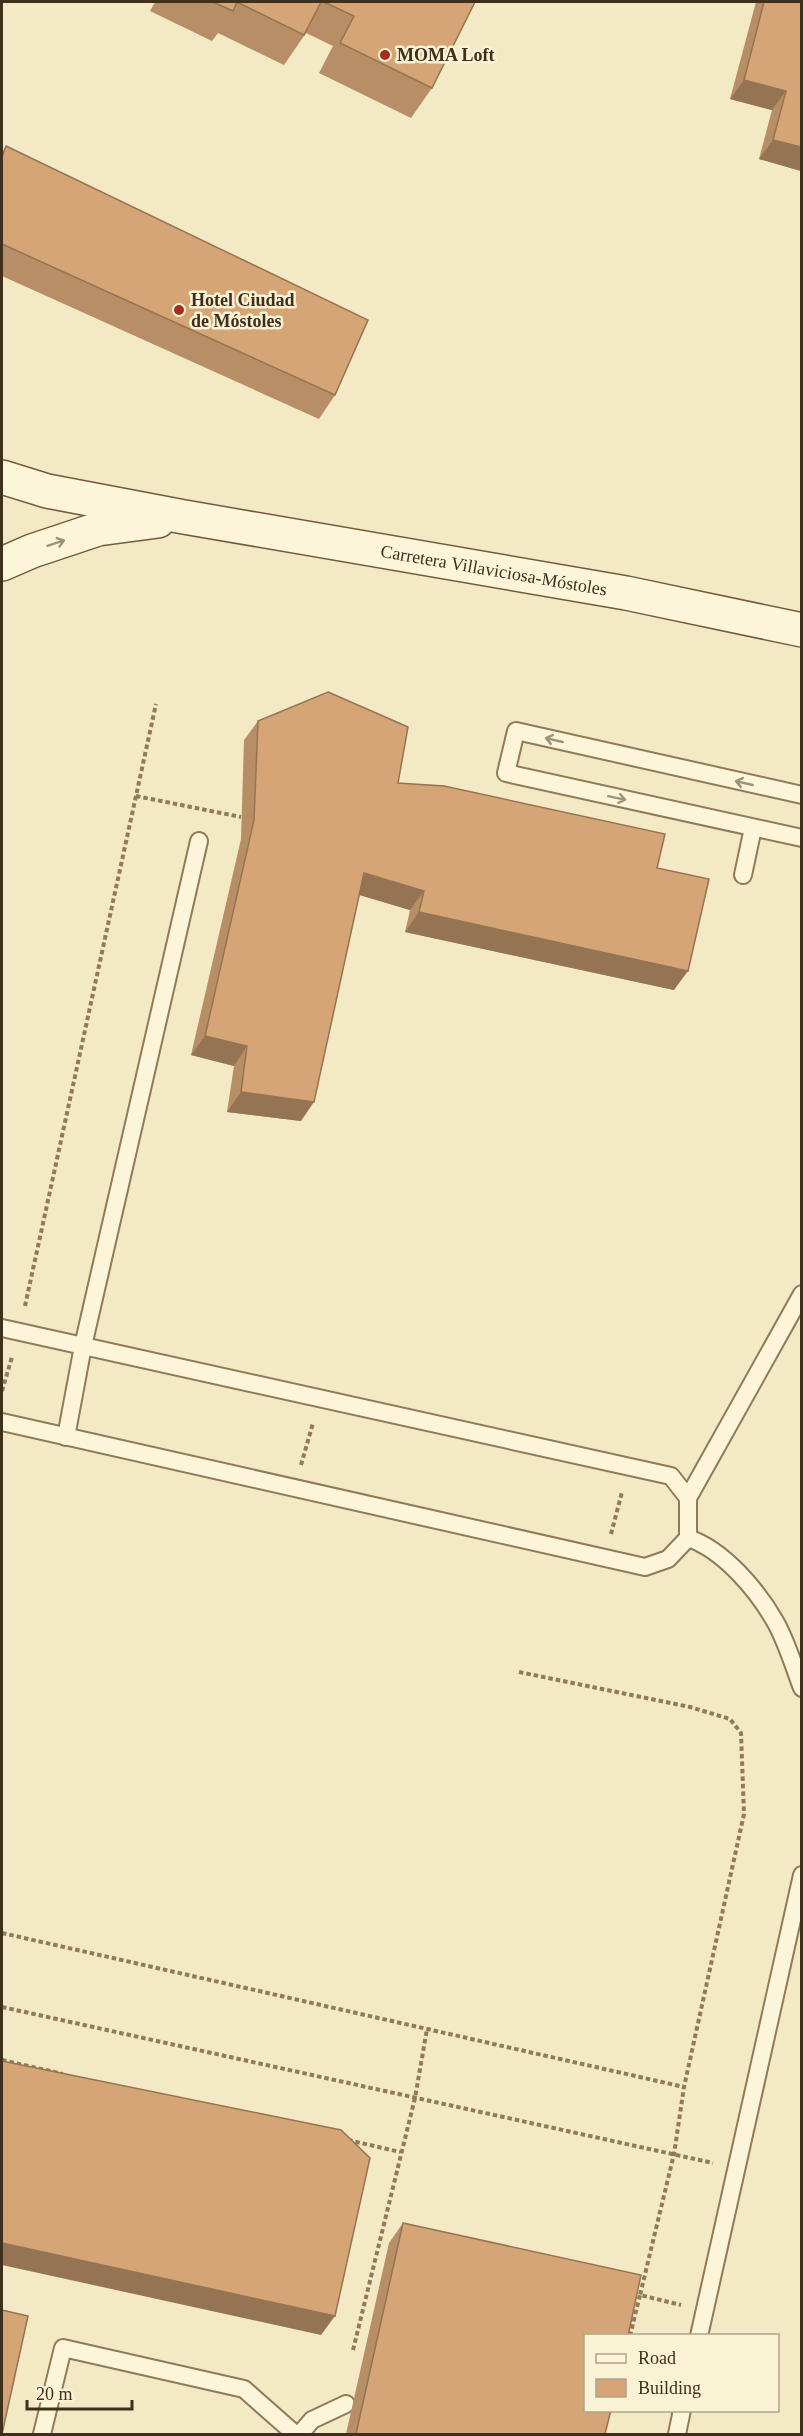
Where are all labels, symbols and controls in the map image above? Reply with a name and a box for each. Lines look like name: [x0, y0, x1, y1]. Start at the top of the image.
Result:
place label: MOMA Loft: [397, 45, 494, 65]
marker: MOMA Loft: [378, 48, 392, 62]
place label: Hotel Ciudad de Móstoles: [191, 290, 295, 331]
marker: Hotel Ciudad de Móstoles: [172, 303, 186, 317]
one-way arrow: [46, 537, 65, 548]
street label: Carretera Villaviciosa-Móstoles: [379, 541, 609, 600]
one-way arrow: [545, 734, 564, 745]
one-way arrow: [735, 776, 754, 788]
one-way arrow: [607, 792, 626, 804]
legend: [584, 2334, 779, 2412]
text: Road: [638, 2348, 676, 2368]
scale bar: [27, 2373, 132, 2411]
text: Building: [638, 2378, 701, 2398]
text: 20 m: [36, 2384, 73, 2404]

